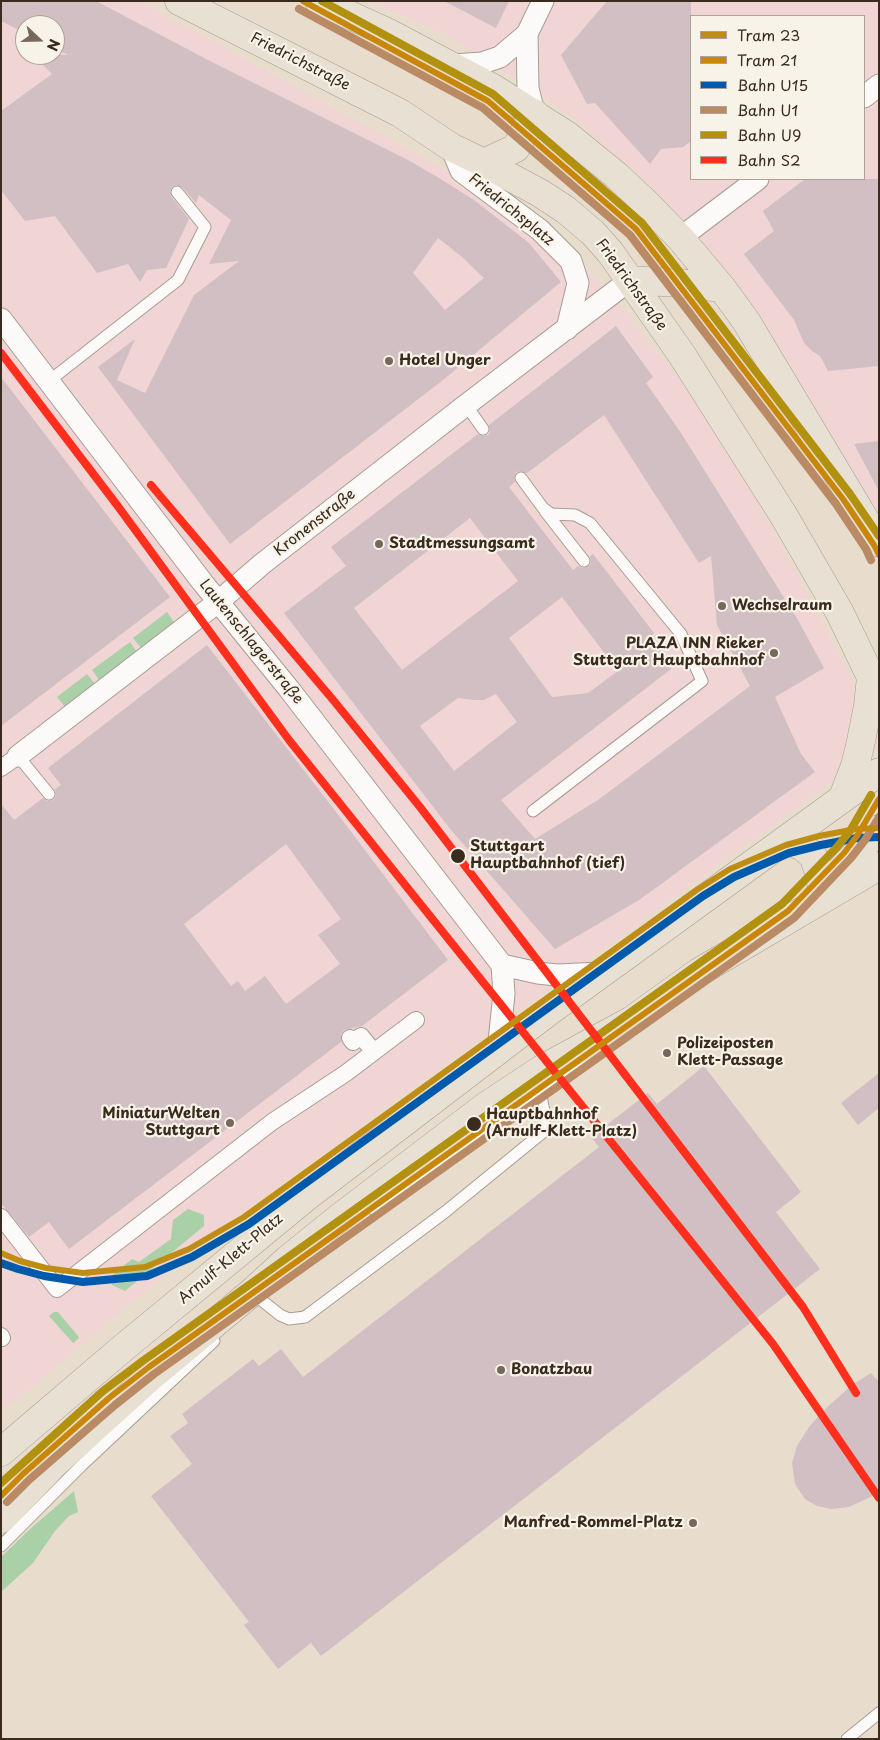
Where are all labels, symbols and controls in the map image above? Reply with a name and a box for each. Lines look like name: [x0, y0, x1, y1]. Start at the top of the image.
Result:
north arrow: [15, 15, 65, 65]
legend: [690, 15, 865, 180]
text: Tram 23: [737, 23, 800, 46]
street label: Friedrichstraße: [247, 29, 353, 95]
text: N: [42, 36, 65, 54]
text: Tram 21: [737, 48, 797, 71]
text: Bahn U15: [737, 73, 808, 96]
text: Bahn U1: [737, 98, 798, 121]
text: Bahn U9: [737, 123, 801, 146]
text: Bahn S2: [737, 148, 801, 171]
street label: Friedrichsplatz: [465, 170, 557, 250]
street label: Friedrichstraße: [592, 235, 670, 335]
place label: Hotel Unger: [399, 352, 491, 370]
marker: Hotel Unger: [383, 355, 395, 367]
street label: Kronenstraße: [271, 486, 359, 560]
place label: Stadtmessungsamt: [389, 535, 535, 553]
marker: Stadtmessungsamt: [373, 538, 385, 550]
street label: Lautenschlagerstraße: [195, 576, 307, 708]
place label: Wechselraum: [732, 597, 832, 615]
marker: Wechselraum: [716, 600, 728, 612]
place label: PLAZA INN Rieker Stuttgart Hauptbahnhof: [573, 635, 764, 670]
marker: PLAZA INN Rieker Stuttgart Hauptbahnhof: [768, 647, 780, 659]
place label: Stuttgart Hauptbahnhof (tief): [470, 838, 625, 873]
marker: Stuttgart Hauptbahnhof (tief): [449, 847, 467, 865]
place label: Polizeiposten Klett-Passage: [677, 1035, 783, 1070]
marker: Polizeiposten Klett-Passage: [661, 1047, 673, 1059]
place label: MiniaturWelten Stuttgart: [102, 1105, 220, 1140]
place label: Hauptbahnhof (Arnulf-Klett-Platz): [486, 1106, 637, 1141]
marker: Hauptbahnhof (Arnulf-Klett-Platz): [465, 1115, 483, 1133]
marker: MiniaturWelten Stuttgart: [224, 1117, 236, 1129]
street label: Arnulf-Klett-Platz: [175, 1210, 287, 1308]
place label: Bonatzbau: [511, 1361, 592, 1379]
marker: Bonatzbau: [495, 1364, 507, 1376]
place label: Manfred-Rommel-Platz: [504, 1514, 683, 1532]
marker: Manfred-Rommel-Platz: [687, 1517, 699, 1529]

